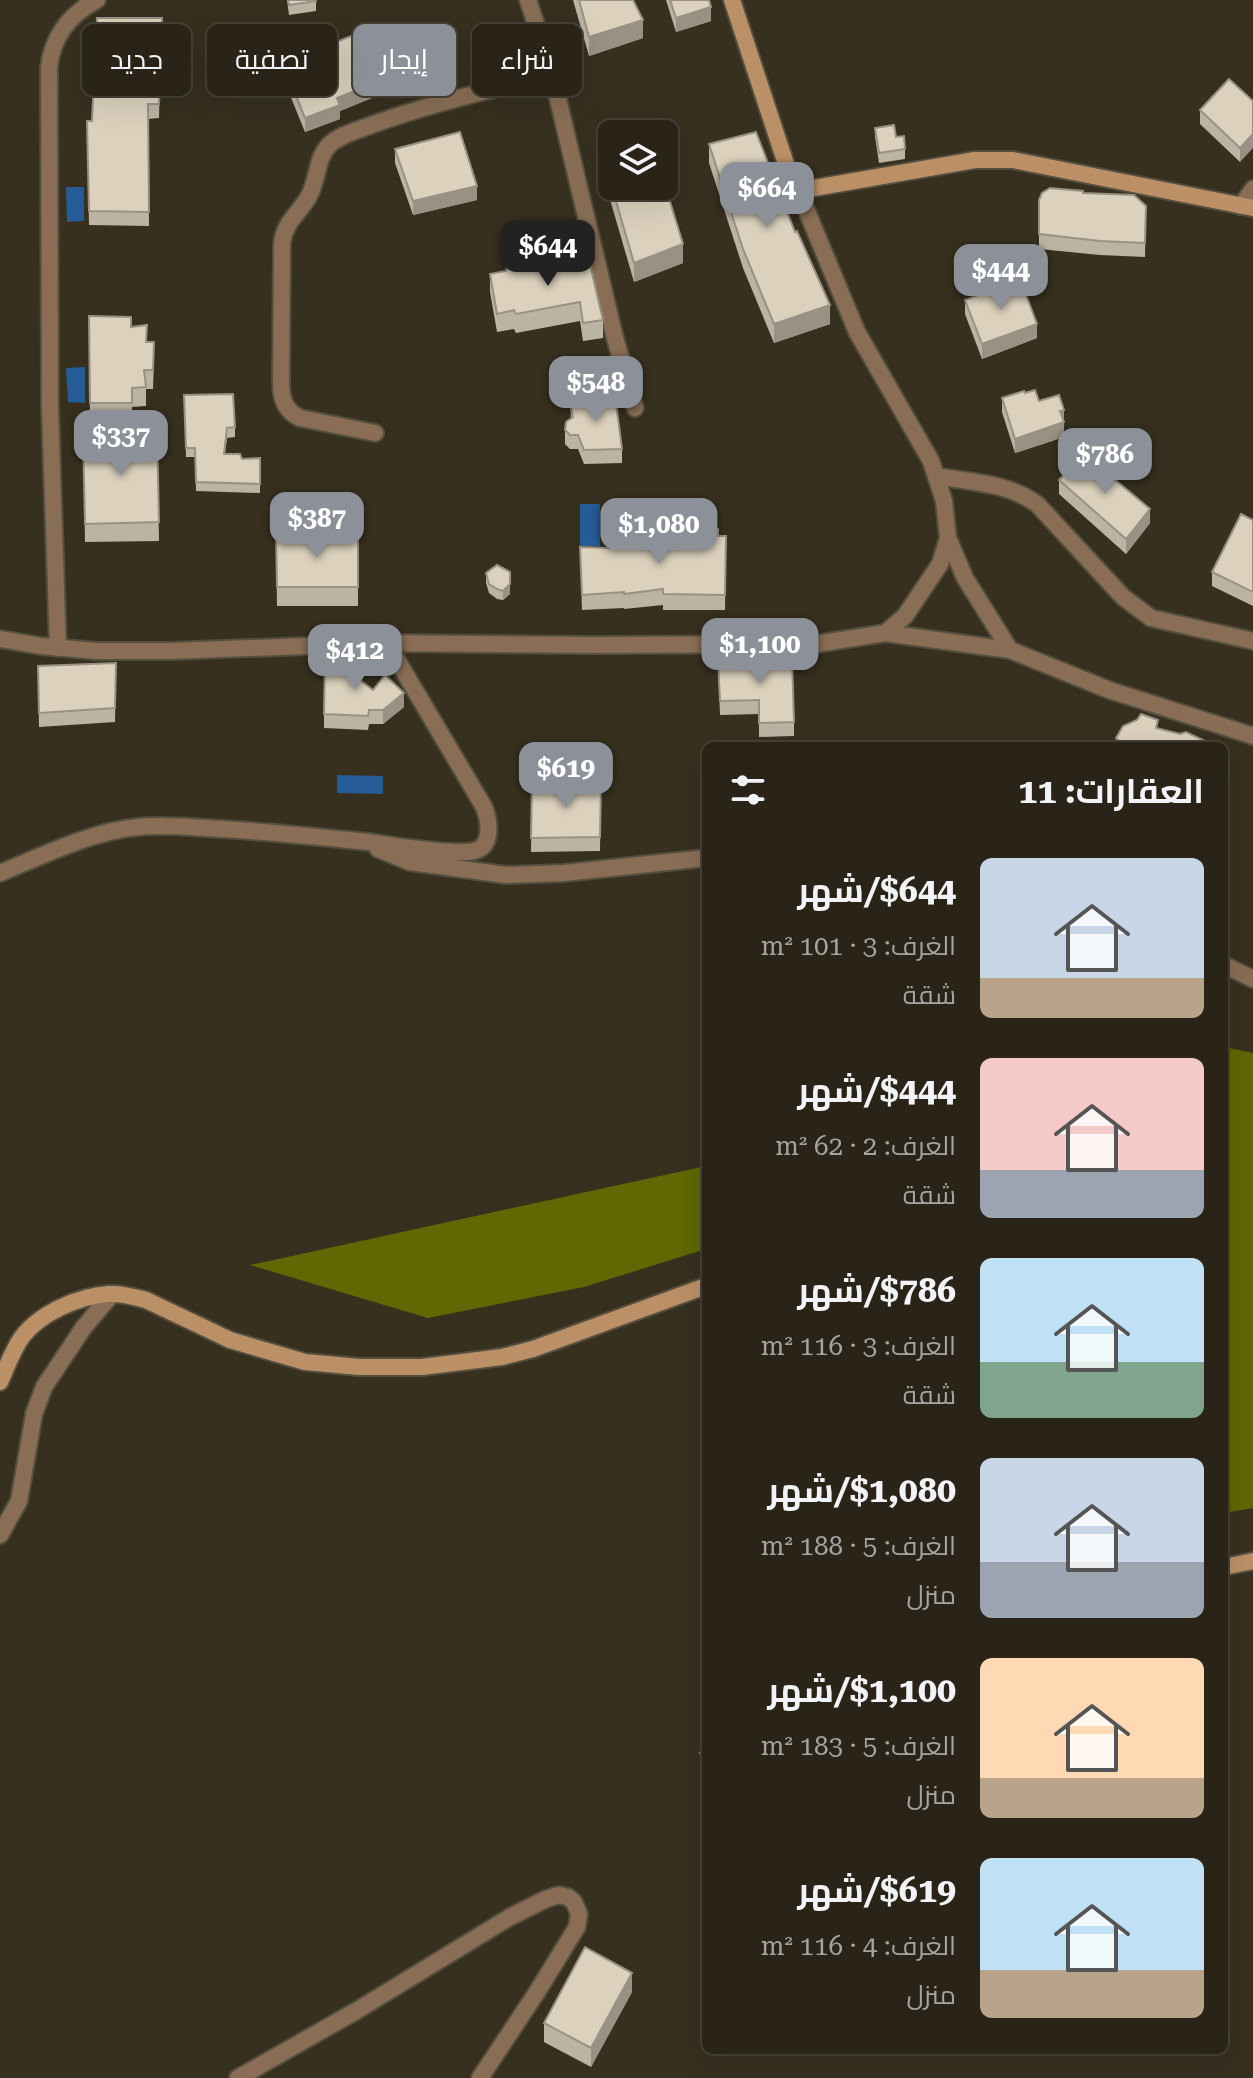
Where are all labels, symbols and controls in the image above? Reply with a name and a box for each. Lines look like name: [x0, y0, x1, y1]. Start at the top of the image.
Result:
chip: جديد: [82, 24, 191, 96]
chip: تصفية: [207, 24, 337, 96]
chip: إيجار: [353, 24, 456, 96]
chip: شراء: [472, 24, 582, 96]
map controls: [598, 120, 678, 200]
button: layers: [598, 120, 678, 200]
pin: $664: [720, 162, 814, 230]
text: $664: [738, 173, 796, 203]
pin: $644: [501, 220, 595, 288]
text: $644: [519, 231, 577, 261]
pin: $444: [954, 244, 1048, 312]
text: $444: [972, 255, 1030, 285]
pin: $548: [549, 356, 643, 424]
text: $548: [567, 367, 625, 397]
pin: $337: [74, 410, 168, 478]
text: $337: [92, 421, 150, 451]
pin: $786: [1058, 428, 1152, 496]
text: $786: [1076, 439, 1134, 469]
pin: $387: [270, 492, 364, 560]
pin: $1,080: [594, 498, 724, 566]
text: $387: [288, 503, 346, 533]
text: $1,080: [618, 509, 700, 539]
pin: $1,100: [695, 618, 825, 686]
pin: $412: [308, 624, 402, 692]
text: $1,100: [719, 629, 801, 659]
text: $412: [326, 635, 384, 665]
pin: $619: [519, 742, 613, 810]
text: $619: [537, 753, 595, 783]
icon: filters: [726, 768, 770, 812]
text: العقارات: 11: [1018, 771, 1204, 811]
text: $644/شهر: [797, 870, 956, 910]
icon: home: [1044, 890, 1140, 986]
text: الغرف: 3 · 101 m²: [761, 931, 956, 961]
text: شقة: [903, 980, 956, 1010]
text: $444/شهر: [797, 1070, 956, 1110]
icon: home: [1044, 1090, 1140, 1186]
text: الغرف: 2 · 62 m²: [775, 1131, 956, 1161]
text: شقة: [903, 1180, 956, 1210]
text: $786/شهر: [797, 1270, 956, 1310]
icon: home: [1044, 1290, 1140, 1386]
text: الغرف: 3 · 116 m²: [761, 1331, 956, 1361]
text: شقة: [903, 1380, 956, 1410]
text: $1,080/شهر: [767, 1470, 956, 1510]
icon: home: [1044, 1490, 1140, 1586]
text: الغرف: 5 · 188 m²: [761, 1531, 956, 1561]
text: منزل: [907, 1580, 956, 1610]
text: $1,100/شهر: [767, 1670, 956, 1710]
icon: home: [1044, 1690, 1140, 1786]
text: الغرف: 5 · 183 m²: [761, 1731, 956, 1761]
text: منزل: [907, 1780, 956, 1810]
text: $619/شهر: [797, 1870, 956, 1910]
icon: home: [1044, 1890, 1140, 1986]
text: الغرف: 4 · 116 m²: [761, 1931, 956, 1961]
text: منزل: [907, 1980, 956, 2010]

